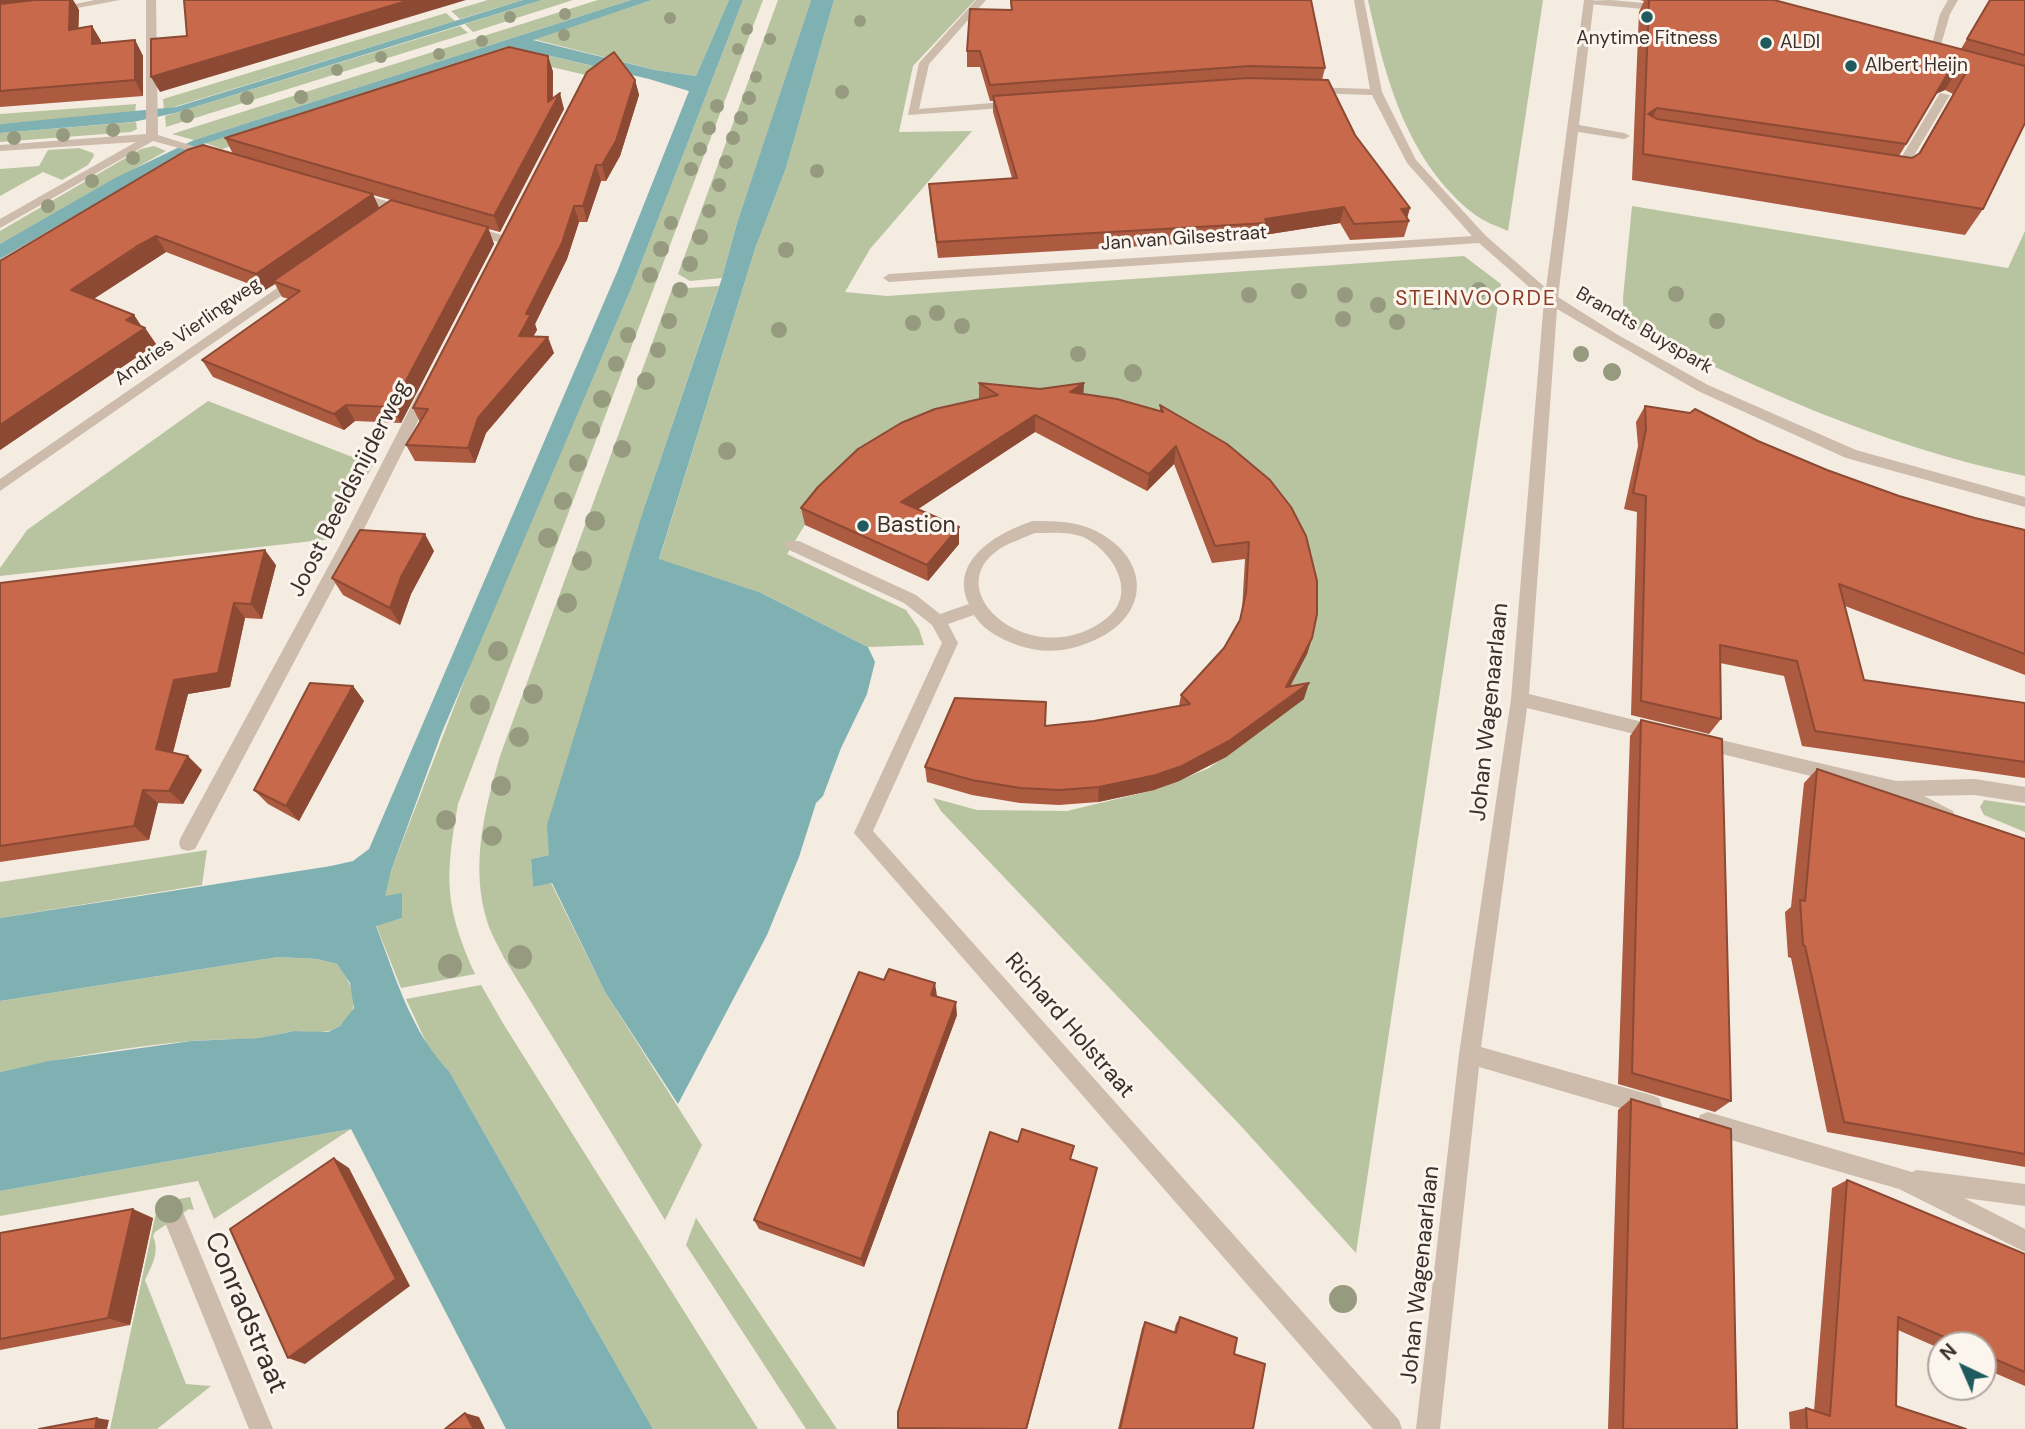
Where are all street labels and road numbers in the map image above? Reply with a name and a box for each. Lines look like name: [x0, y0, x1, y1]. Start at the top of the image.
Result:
street label: Jan van Gilsestraat: [1100, 222, 1268, 256]
street label: Andries Vierlingweg: [110, 273, 266, 391]
street label: Brandts Buyspark: [1571, 283, 1717, 379]
street label: Joost Beeldsnijderweg: [283, 376, 417, 602]
street label: Johan Wagenaarlaan: [1465, 601, 1515, 823]
street label: Richard Holstraat: [998, 948, 1140, 1104]
street label: Johan Wagenaarlaan: [1396, 1164, 1446, 1386]
street label: Conradstraat: [196, 1227, 294, 1399]

